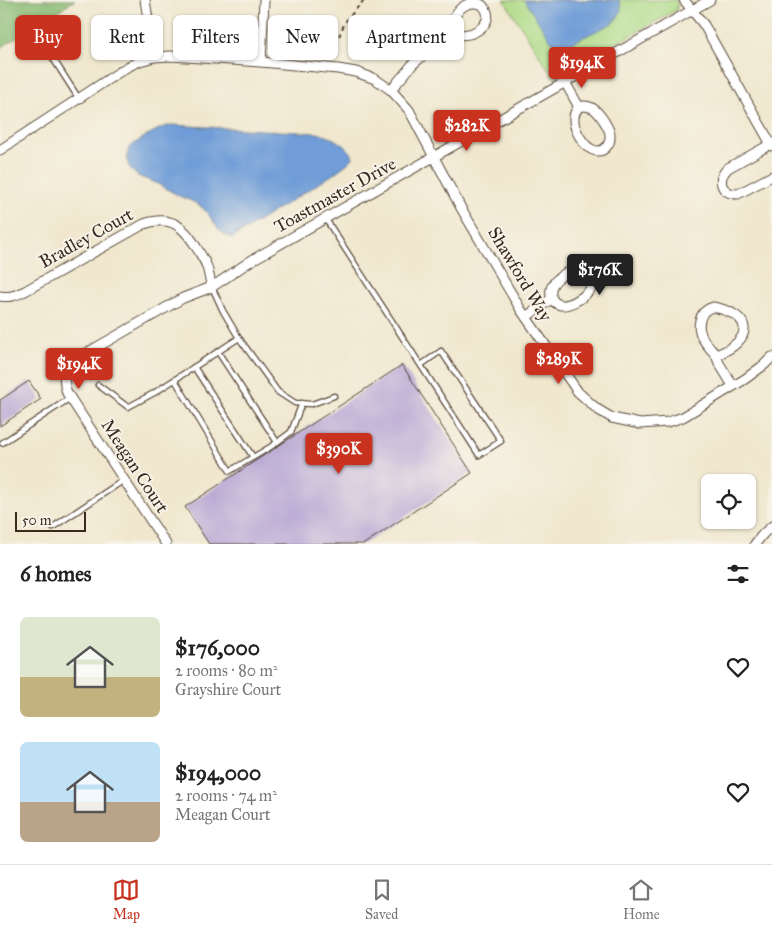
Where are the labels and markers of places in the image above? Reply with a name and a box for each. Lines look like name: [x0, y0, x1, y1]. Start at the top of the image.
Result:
pin: $194K: [547, 46, 617, 89]
pin: $282K: [432, 110, 502, 152]
pin: $176K: [565, 254, 635, 296]
pin: $289K: [524, 342, 594, 385]
pin: $194K: [44, 348, 114, 390]
pin: $390K: [304, 432, 374, 475]

